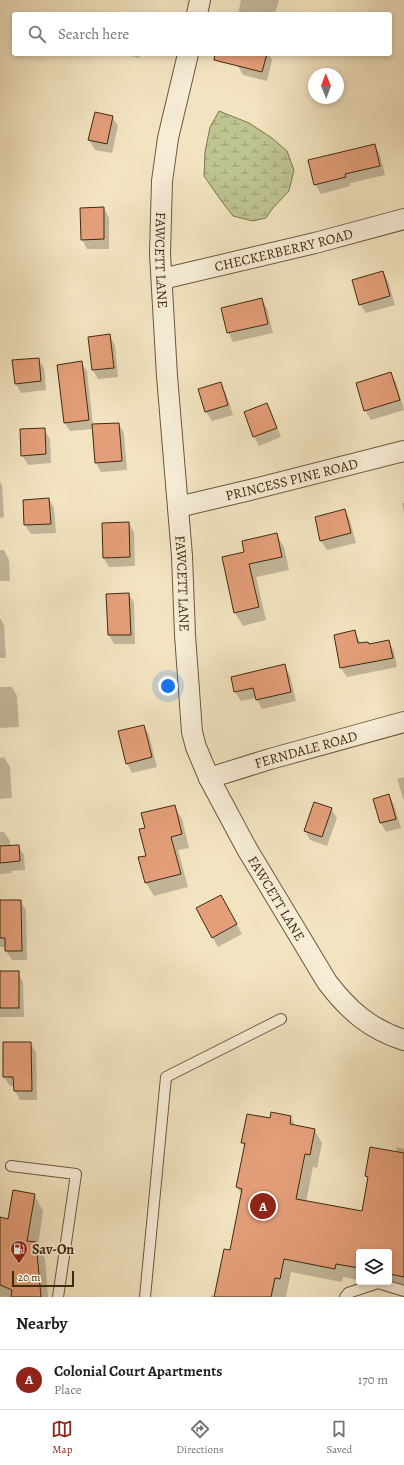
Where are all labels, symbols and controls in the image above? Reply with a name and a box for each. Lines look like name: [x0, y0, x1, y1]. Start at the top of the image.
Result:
search box: [12, 12, 392, 56]
icon: search: [26, 23, 48, 45]
text: Search here: [58, 24, 129, 44]
north arrow: [308, 68, 344, 104]
street label: FAWCETT LANE: [150, 212, 172, 309]
street label: CHECKERBERRY ROAD: [213, 224, 355, 276]
street label: PRINCESS PINE ROAD: [224, 454, 360, 505]
street label: FAWCETT LANE: [170, 534, 194, 632]
your location: [158, 676, 178, 696]
street label: FERNDALE ROAD: [252, 726, 360, 773]
street label: FAWCETT LANE: [243, 852, 309, 945]
pin: A: [250, 1191, 276, 1221]
fuel station icon: Sav-On: [9, 1239, 29, 1264]
place label: Sav-On: [32, 1240, 74, 1259]
map controls: [356, 1249, 392, 1285]
button: layers: [356, 1249, 392, 1285]
scale bar: [12, 1269, 74, 1288]
text: 20 m: [18, 1270, 40, 1285]
text: Nearby: [16, 1312, 67, 1335]
text: Colonial Court Apartments: [54, 1361, 222, 1381]
text: A: [25, 1371, 33, 1388]
text: 170 m: [358, 1371, 388, 1388]
text: Place: [54, 1381, 82, 1398]
tab: Map: [51, 1418, 73, 1457]
tab: Directions: [176, 1418, 224, 1457]
tab: Saved: [326, 1418, 353, 1457]

